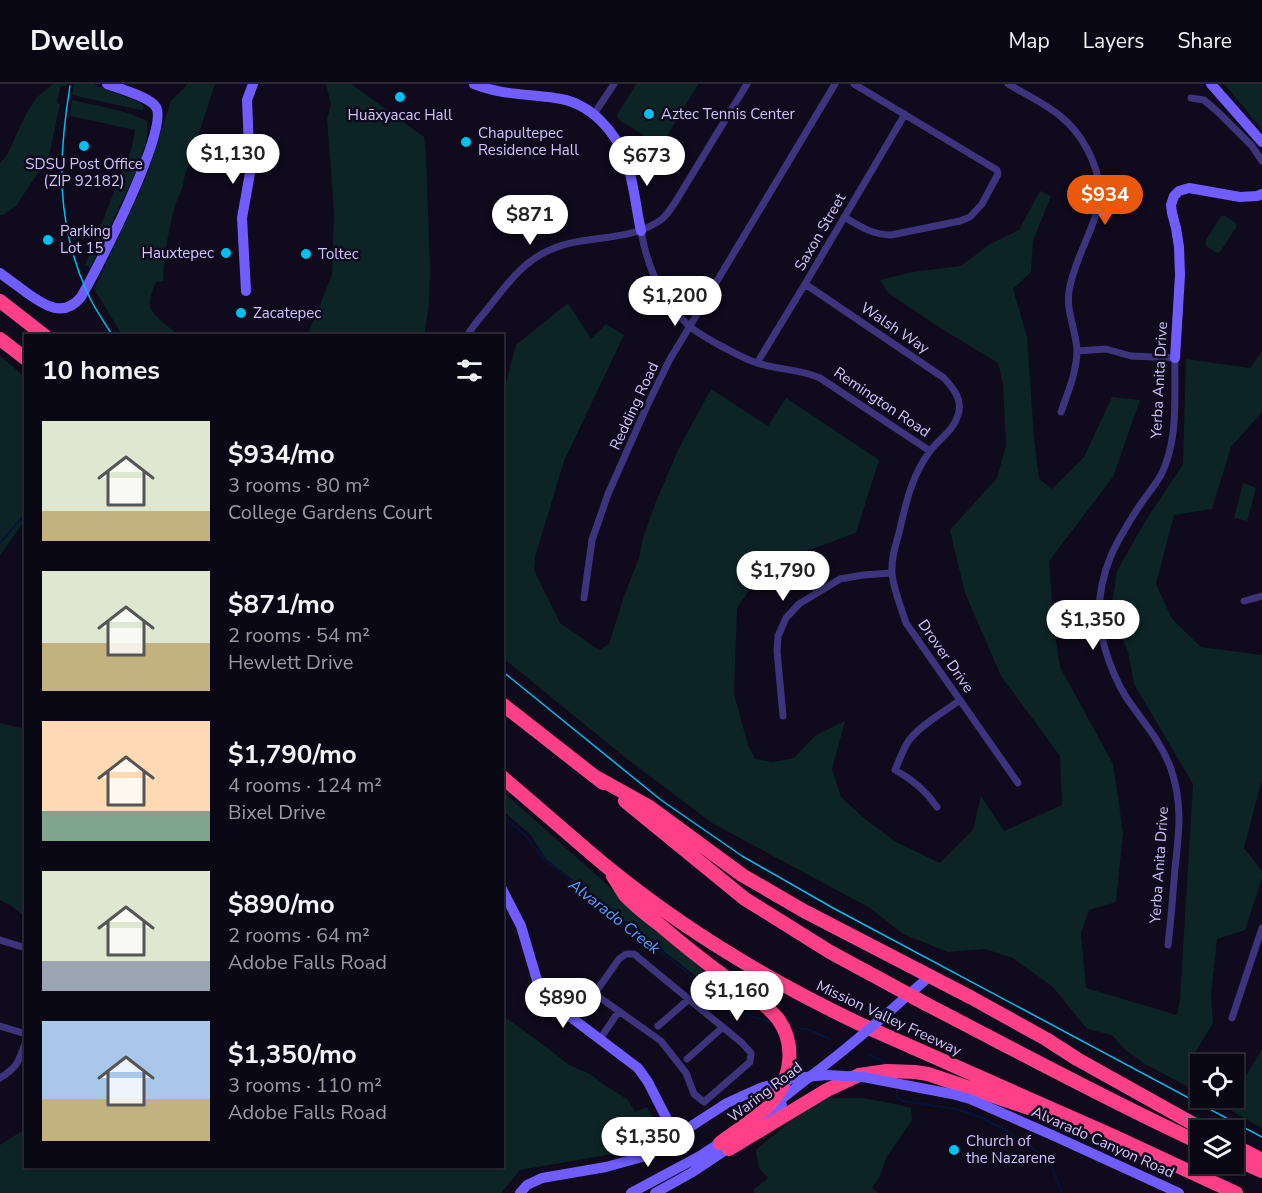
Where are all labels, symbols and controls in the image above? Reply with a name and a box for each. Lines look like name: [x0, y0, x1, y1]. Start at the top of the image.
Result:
text: Dwello: [30, 22, 124, 60]
text: Map: [1008, 27, 1050, 55]
text: Layers: [1083, 27, 1144, 55]
text: Share: [1177, 27, 1232, 55]
marker: Huāxyacac Hall: [393, 90, 407, 104]
place label: Aztec Tennis Center: [661, 104, 796, 124]
place label: Huāxyacac Hall: [348, 105, 453, 125]
marker: Aztec Tennis Center: [642, 107, 656, 121]
place label: Chapultepec Residence Hall: [478, 123, 579, 160]
pin: $1,130: [184, 134, 282, 185]
marker: Chapultepec Residence Hall: [459, 135, 473, 149]
pin: $673: [611, 136, 683, 187]
marker: SDSU Post Office (ZIP 92182): [77, 139, 91, 153]
text: $1,130: [201, 140, 265, 167]
text: $673: [623, 142, 671, 169]
place label: SDSU Post Office (ZIP 92182): [25, 154, 143, 191]
pin: $934: [1069, 175, 1141, 226]
text: $934: [1081, 181, 1129, 208]
street label: Saxon Street: [790, 189, 851, 274]
pin: $871: [494, 195, 566, 246]
text: $871: [506, 201, 554, 228]
place label: Parking Lot 15: [60, 221, 111, 258]
marker: Parking Lot 15: [41, 233, 55, 247]
place label: Hauxtepec: [142, 243, 214, 263]
place label: Toltec: [318, 244, 359, 264]
marker: Hauxtepec: [219, 246, 233, 260]
marker: Toltec: [299, 247, 313, 261]
pin: $1,200: [626, 276, 724, 327]
text: $1,200: [643, 282, 707, 309]
street label: Walsh Way: [857, 298, 933, 358]
place label: Zacatepec: [253, 303, 321, 323]
marker: Zacatepec: [234, 306, 248, 320]
street label: Yerba Anita Drive: [1146, 321, 1172, 440]
text: 10 homes: [42, 353, 160, 388]
icon: filters: [453, 354, 486, 387]
street label: Redding Road: [605, 359, 663, 453]
street label: Remington Road: [830, 362, 934, 442]
text: $934/mo: [228, 437, 335, 472]
icon: home: [90, 445, 162, 517]
text: 3 rooms · 80 m²: [228, 472, 370, 499]
text: College Gardens Court: [228, 499, 432, 526]
pin: $1,790: [734, 551, 832, 602]
text: $1,790: [751, 557, 815, 584]
text: $871/mo: [228, 587, 335, 622]
icon: home: [90, 595, 162, 667]
pin: $1,350: [1044, 600, 1142, 651]
text: $1,350: [1061, 606, 1125, 633]
street label: Drover Drive: [913, 615, 979, 697]
text: 2 rooms · 54 m²: [228, 622, 370, 649]
text: Hewlett Drive: [228, 649, 353, 676]
text: $1,790/mo: [228, 737, 357, 772]
icon: home: [90, 745, 162, 817]
text: 4 rooms · 124 m²: [228, 772, 382, 799]
text: Bixel Drive: [228, 799, 326, 826]
street label: Yerba Anita Drive: [1145, 806, 1173, 925]
water label: Alvarado Creek: [563, 873, 666, 960]
text: $890/mo: [228, 887, 335, 922]
icon: home: [90, 895, 162, 967]
text: 2 rooms · 64 m²: [228, 922, 370, 949]
text: Adobe Falls Road: [228, 949, 387, 976]
pin: $1,160: [688, 971, 786, 1022]
street label: Mission Valley Freeway: [813, 976, 965, 1061]
text: $1,160: [705, 977, 769, 1004]
pin: $890: [527, 978, 599, 1029]
text: $890: [539, 984, 587, 1011]
text: $1,350/mo: [228, 1037, 357, 1072]
icon: home: [90, 1045, 162, 1117]
map controls: [1190, 1054, 1244, 1174]
button: locate: [1190, 1054, 1244, 1108]
street label: Waring Road: [724, 1057, 806, 1127]
text: 3 rooms · 110 m²: [228, 1072, 382, 1099]
text: Adobe Falls Road: [228, 1099, 387, 1126]
street label: Alvarado Canyon Road: [1028, 1101, 1178, 1183]
pin: $1,350: [599, 1117, 697, 1168]
button: layers: [1190, 1120, 1244, 1174]
text: $1,350: [616, 1123, 680, 1150]
place label: Church of the Nazarene: [966, 1131, 1055, 1168]
marker: Church of the Nazarene: [947, 1143, 961, 1157]

